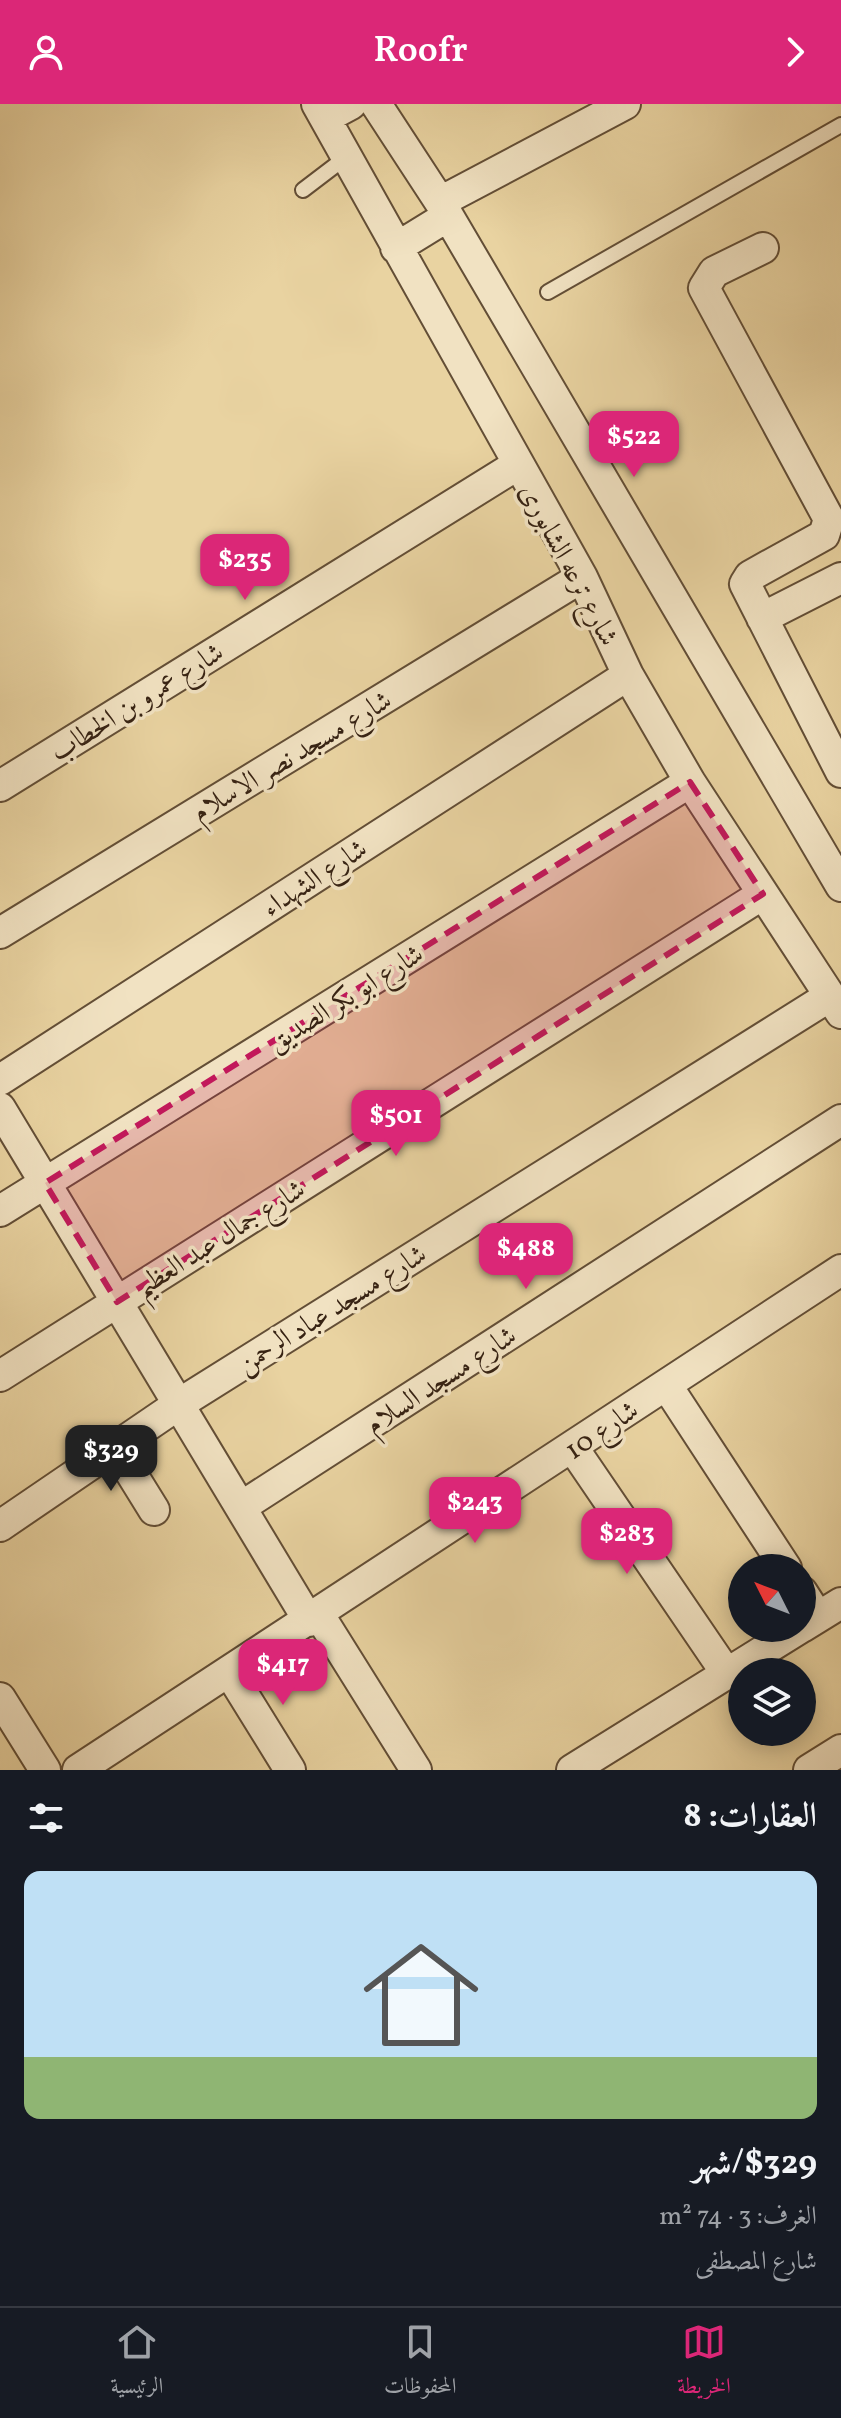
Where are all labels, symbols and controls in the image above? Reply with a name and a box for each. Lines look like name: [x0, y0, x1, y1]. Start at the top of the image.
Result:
text: Roofr: [373, 27, 468, 77]
icon: person: [24, 30, 68, 74]
icon: forward: [773, 30, 817, 74]
pin: $522: [587, 411, 681, 479]
text: $522: [607, 419, 661, 455]
street label: شارع ترعه الشابورى: [507, 477, 627, 654]
pin: $235: [198, 534, 292, 602]
text: $235: [218, 542, 272, 578]
street label: شارع عمرو بن الخطاب: [43, 634, 233, 774]
street label: شارع مسجد نصر الاسلام: [185, 682, 401, 835]
street label: شارع الشهداء: [255, 830, 377, 929]
street label: شارع ابو بكر الصديق: [261, 936, 433, 1064]
pin: $501: [349, 1090, 443, 1158]
text: $501: [369, 1098, 423, 1134]
street label: شارع جمال عبد العظيم: [127, 1171, 316, 1312]
pin: $488: [479, 1223, 573, 1291]
text: $488: [497, 1231, 555, 1267]
street label: شارع مسجد عباد الرحمن: [230, 1236, 436, 1386]
street label: شارع مسجد السلام: [358, 1317, 526, 1447]
street label: شارع 10: [558, 1392, 648, 1472]
pin: $329: [64, 1425, 158, 1493]
text: $329: [83, 1433, 139, 1469]
pin: $243: [428, 1477, 522, 1545]
text: $243: [447, 1485, 503, 1521]
pin: $283: [580, 1508, 674, 1576]
text: $283: [599, 1516, 655, 1552]
north arrow: [728, 1554, 816, 1642]
map controls: [728, 1554, 816, 1746]
pin: $417: [236, 1639, 330, 1707]
text: $417: [256, 1647, 310, 1683]
button: layers: [728, 1658, 816, 1746]
text: العقارات: 8: [683, 1794, 817, 1841]
icon: filters: [24, 1796, 68, 1840]
icon: home: [349, 1923, 493, 2067]
text: $329/شهر: [692, 2141, 817, 2188]
text: الغرف: 3 · 74 m²: [659, 2199, 817, 2235]
text: شارع المصطفى: [695, 2244, 817, 2280]
tab: الرئيسية: [110, 2320, 163, 2407]
tab: المحفوظات: [384, 2320, 456, 2407]
tab: الخريطة: [677, 2320, 731, 2407]

